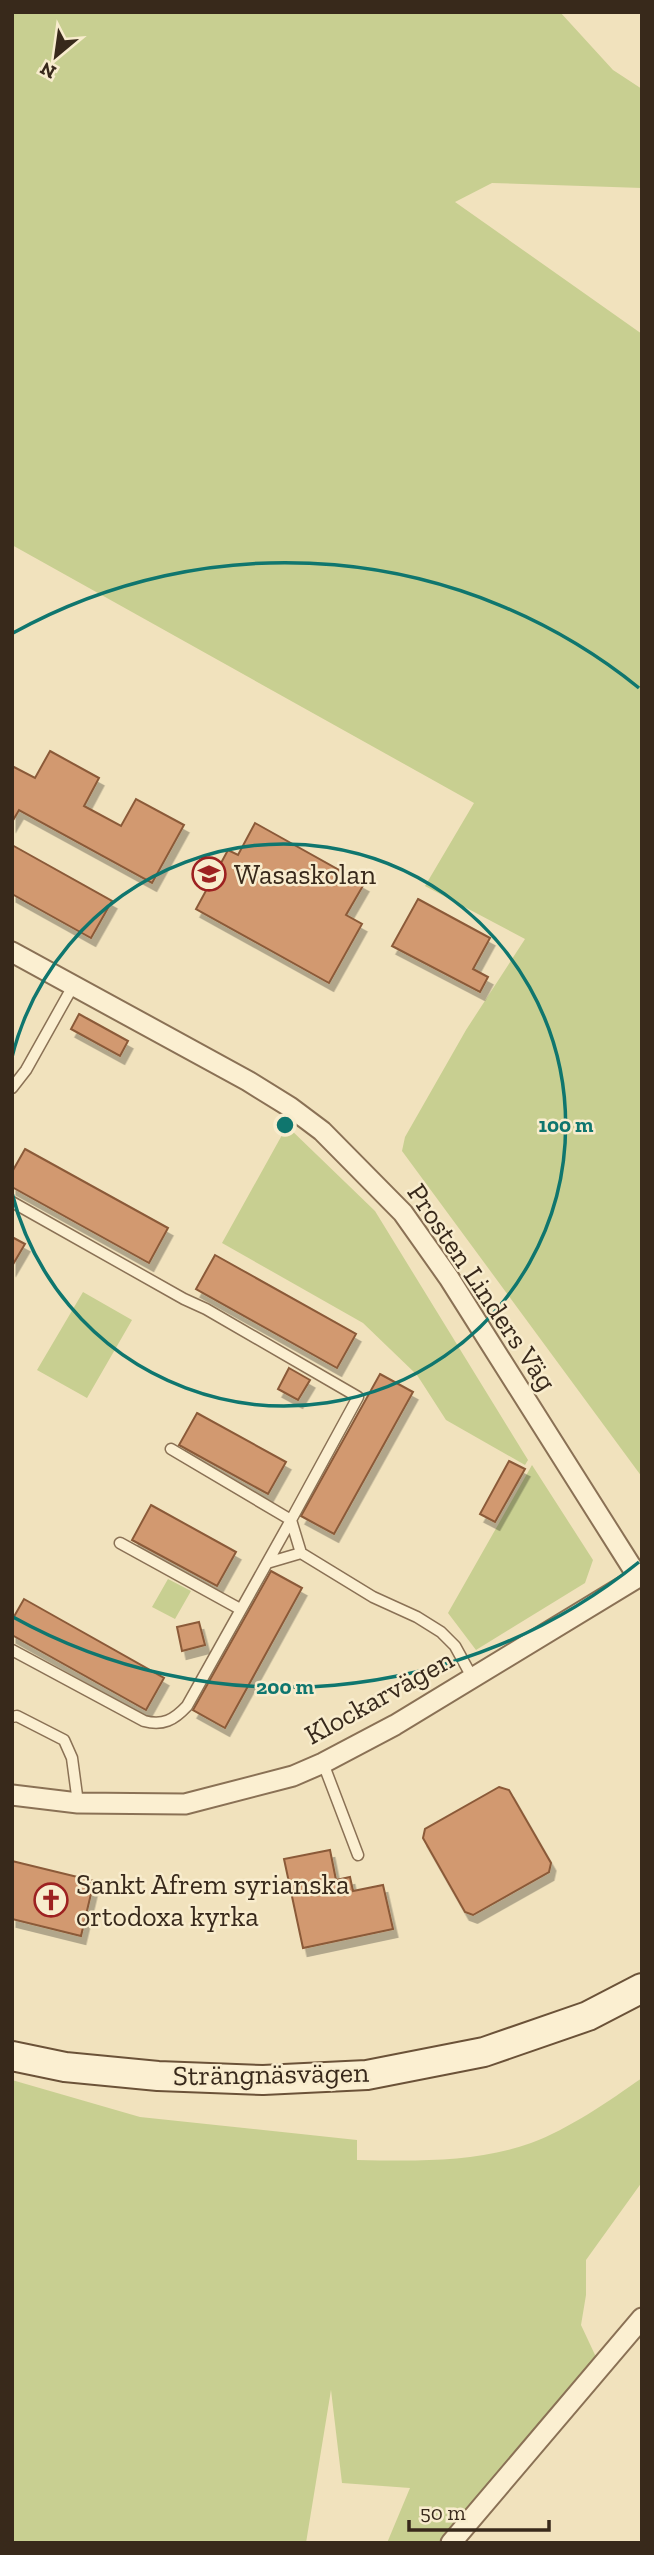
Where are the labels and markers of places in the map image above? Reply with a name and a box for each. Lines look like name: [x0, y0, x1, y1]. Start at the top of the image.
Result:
school or university icon: Wasaskolan: [190, 855, 228, 893]
place label: Wasaskolan: [234, 858, 376, 891]
centre of rings: [273, 1113, 297, 1137]
place label: Sankt Afrem syrianska ortodoxa kyrka: [76, 1868, 350, 1933]
church icon: Sankt Afrem syrianska ortodoxa kyrka: [32, 1881, 70, 1919]

